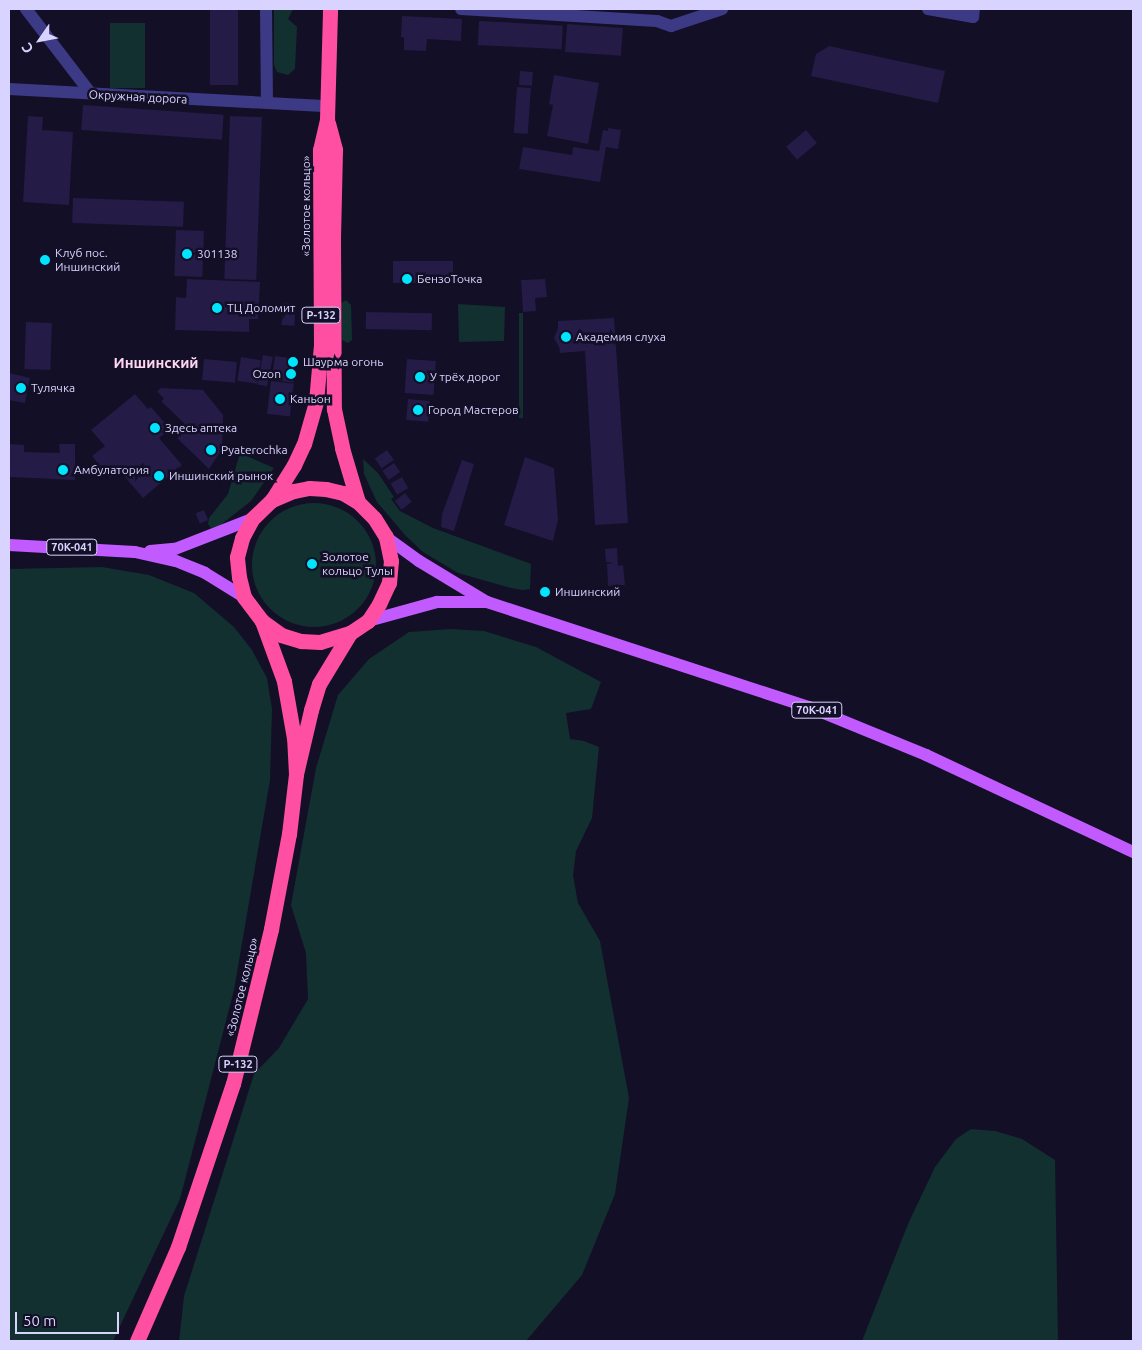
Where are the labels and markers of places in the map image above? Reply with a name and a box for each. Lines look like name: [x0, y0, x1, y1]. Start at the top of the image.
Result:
place label: Клуб пос. Иншинский: [55, 246, 120, 274]
place label: 301138: [197, 247, 238, 261]
marker: 301138: [181, 248, 193, 260]
marker: Клуб пос. Иншинский: [39, 254, 51, 266]
place label: БензоТочка: [417, 272, 483, 286]
marker: БензоТочка: [401, 273, 413, 285]
place label: ТЦ Доломит: [227, 301, 295, 315]
marker: ТЦ Доломит: [211, 302, 223, 314]
place label: Академия слуха: [576, 330, 666, 344]
marker: Академия слуха: [560, 331, 572, 343]
place label: Шаурма огонь: [303, 355, 383, 369]
marker: Шаурма огонь: [287, 356, 299, 368]
place label: Ozon: [252, 367, 281, 381]
marker: Ozon: [285, 368, 297, 380]
place label: У трёх дорог: [430, 370, 500, 384]
marker: У трёх дорог: [414, 371, 426, 383]
place label: Тулячка: [31, 381, 75, 395]
marker: Тулячка: [15, 382, 27, 394]
place label: Каньон: [290, 392, 331, 406]
marker: Каньон: [274, 393, 286, 405]
place label: Город Мастеров: [428, 403, 519, 417]
marker: Город Мастеров: [412, 404, 424, 416]
place label: Здесь аптека: [165, 421, 237, 435]
marker: Здесь аптека: [149, 422, 161, 434]
place label: Pyaterochka: [221, 443, 288, 457]
marker: Pyaterochka: [205, 444, 217, 456]
marker: Амбулатория: [56, 463, 70, 477]
place label: Амбулатория: [74, 463, 149, 477]
place label: Иншинский рынок: [169, 469, 273, 483]
marker: Иншинский рынок: [153, 470, 165, 482]
place label: Золотое кольцо Тулы: [322, 550, 393, 578]
marker: Золотое кольцо Тулы: [306, 558, 318, 570]
place label: Иншинский: [555, 585, 620, 599]
marker: Иншинский: [539, 586, 551, 598]

